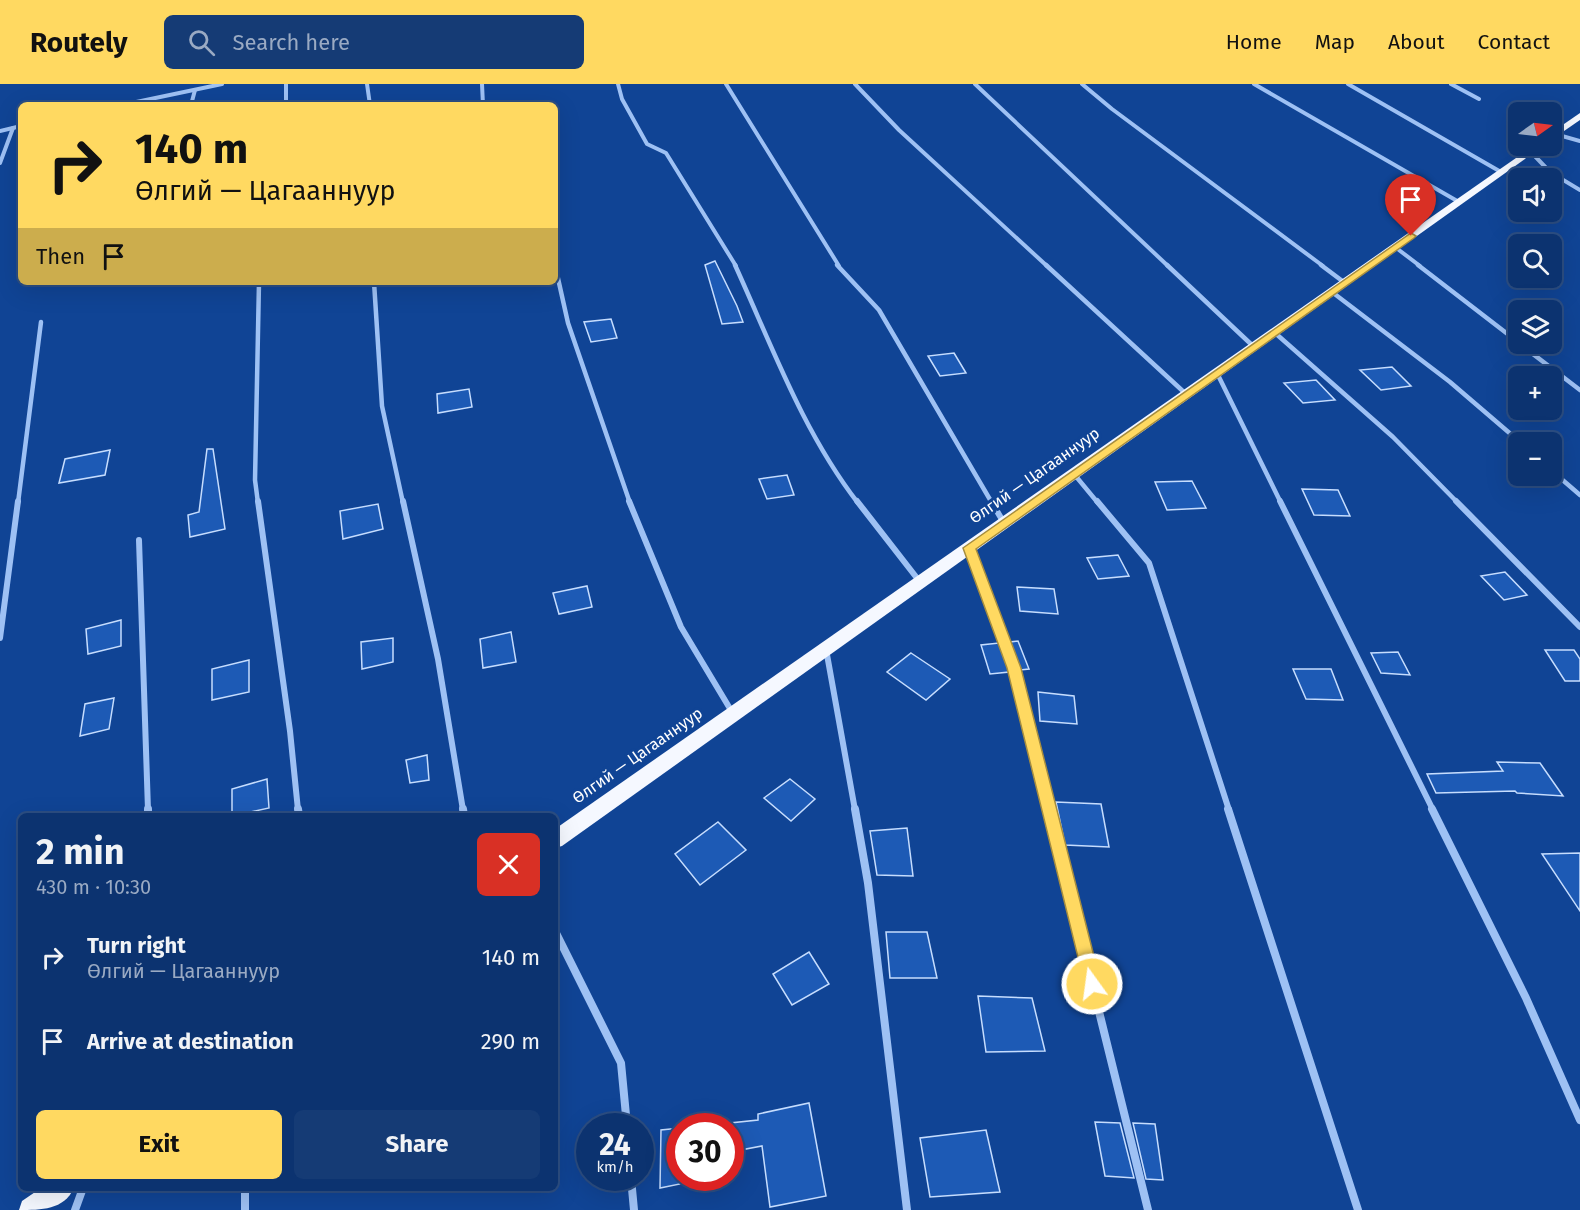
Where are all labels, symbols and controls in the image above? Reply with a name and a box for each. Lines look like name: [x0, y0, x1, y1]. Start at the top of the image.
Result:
search box: [164, 15, 584, 69]
text: Routely: [30, 26, 128, 59]
icon: search: [185, 26, 218, 59]
text: Search here: [233, 29, 350, 56]
text: Home: [1226, 29, 1282, 55]
text: Map: [1315, 29, 1355, 55]
text: About: [1388, 29, 1445, 55]
text: Contact: [1478, 29, 1550, 55]
north arrow: [1508, 102, 1562, 156]
map controls: [1508, 102, 1562, 486]
text: 140 m: [135, 124, 248, 174]
icon: right: [36, 126, 114, 204]
button: sound: [1508, 168, 1562, 222]
pin: [1385, 174, 1436, 236]
text: Өлгий — Цагааннуур: [135, 175, 396, 207]
icon: arrive: [1394, 183, 1427, 216]
button: search: [1508, 234, 1562, 288]
icon: arrive: [97, 240, 130, 273]
text: Then: [36, 243, 85, 270]
button: layers: [1508, 300, 1562, 354]
button: +: [1508, 366, 1562, 420]
street label: Өлгий — Цагааннуур: [966, 423, 1103, 527]
button: −: [1508, 432, 1562, 486]
street label: Өлгий — Цагааннуур: [569, 703, 706, 807]
text: 2 min: [36, 830, 125, 874]
button: close: [477, 833, 540, 896]
text: 430 m · 10:30: [36, 875, 151, 899]
text: Turn right: [87, 932, 186, 959]
icon: right: [36, 941, 69, 974]
text: 140 m: [482, 944, 540, 971]
position arrow: [1060, 952, 1124, 1016]
text: Өлгий — Цагааннуур: [87, 959, 280, 983]
icon: arrive: [36, 1025, 69, 1058]
text: Arrive at destination: [87, 1028, 294, 1055]
text: 290 m: [481, 1028, 540, 1055]
button: Exit: [36, 1110, 282, 1179]
button: Share: [294, 1110, 540, 1179]
speed limit sign: 30: [666, 1113, 744, 1191]
text: 24: [599, 1127, 631, 1163]
text: km/h: [596, 1158, 634, 1176]

